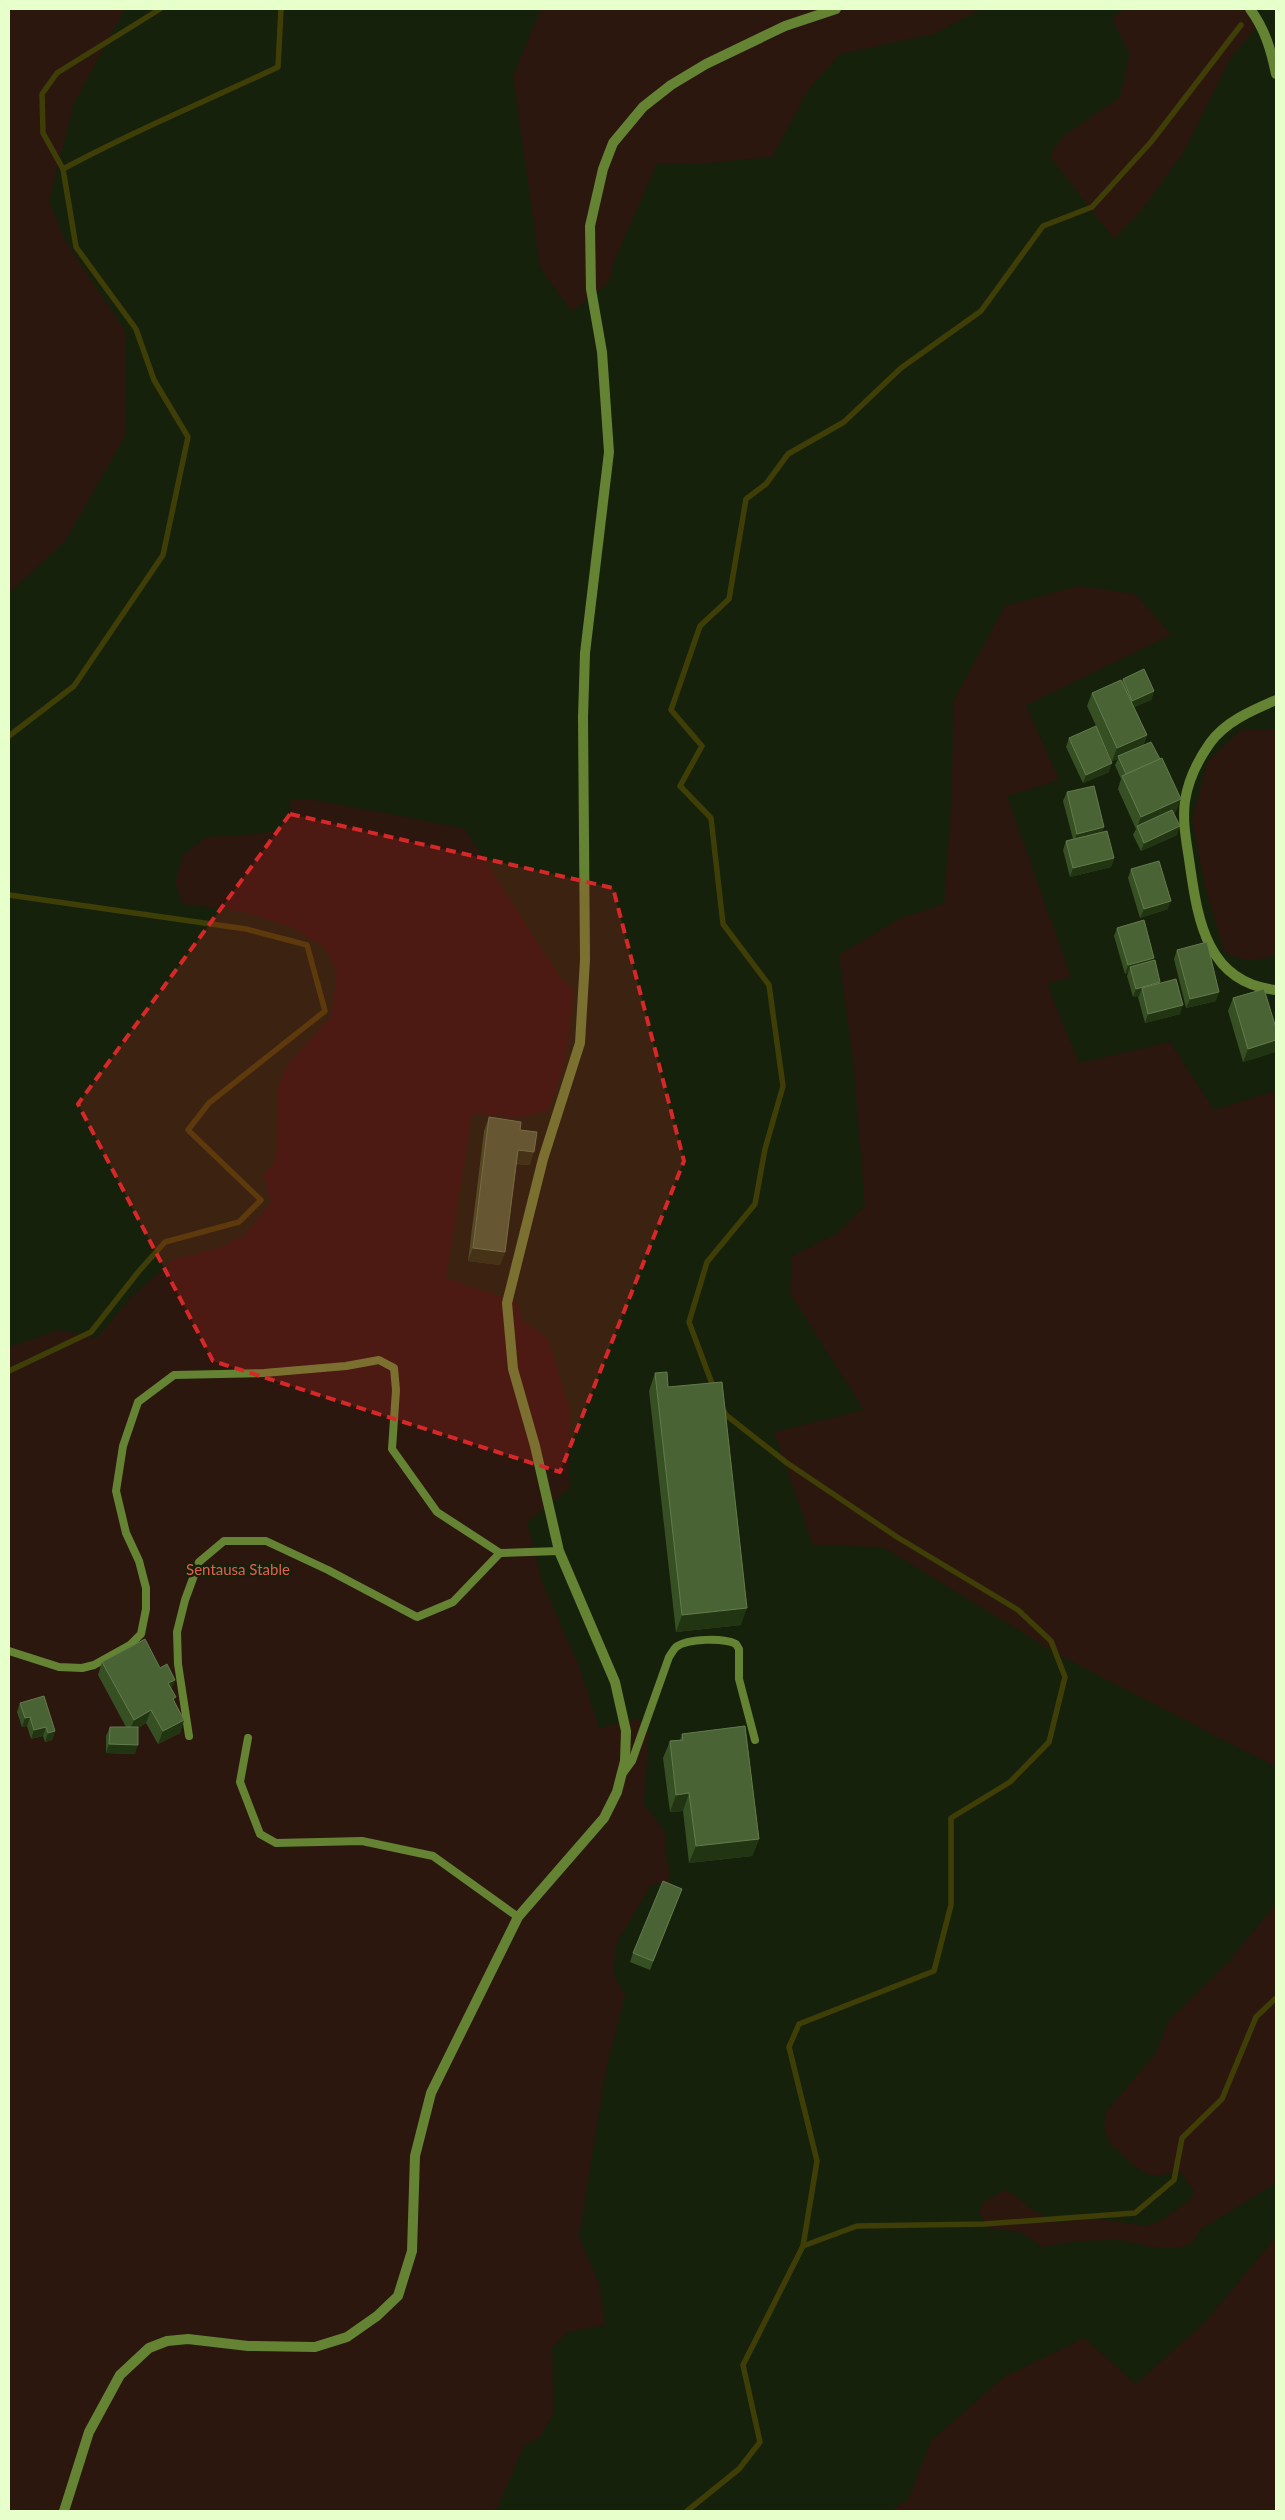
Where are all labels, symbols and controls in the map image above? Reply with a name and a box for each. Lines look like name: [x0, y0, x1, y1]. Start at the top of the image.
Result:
park label: Sentausa Stable: [186, 1560, 290, 1578]

